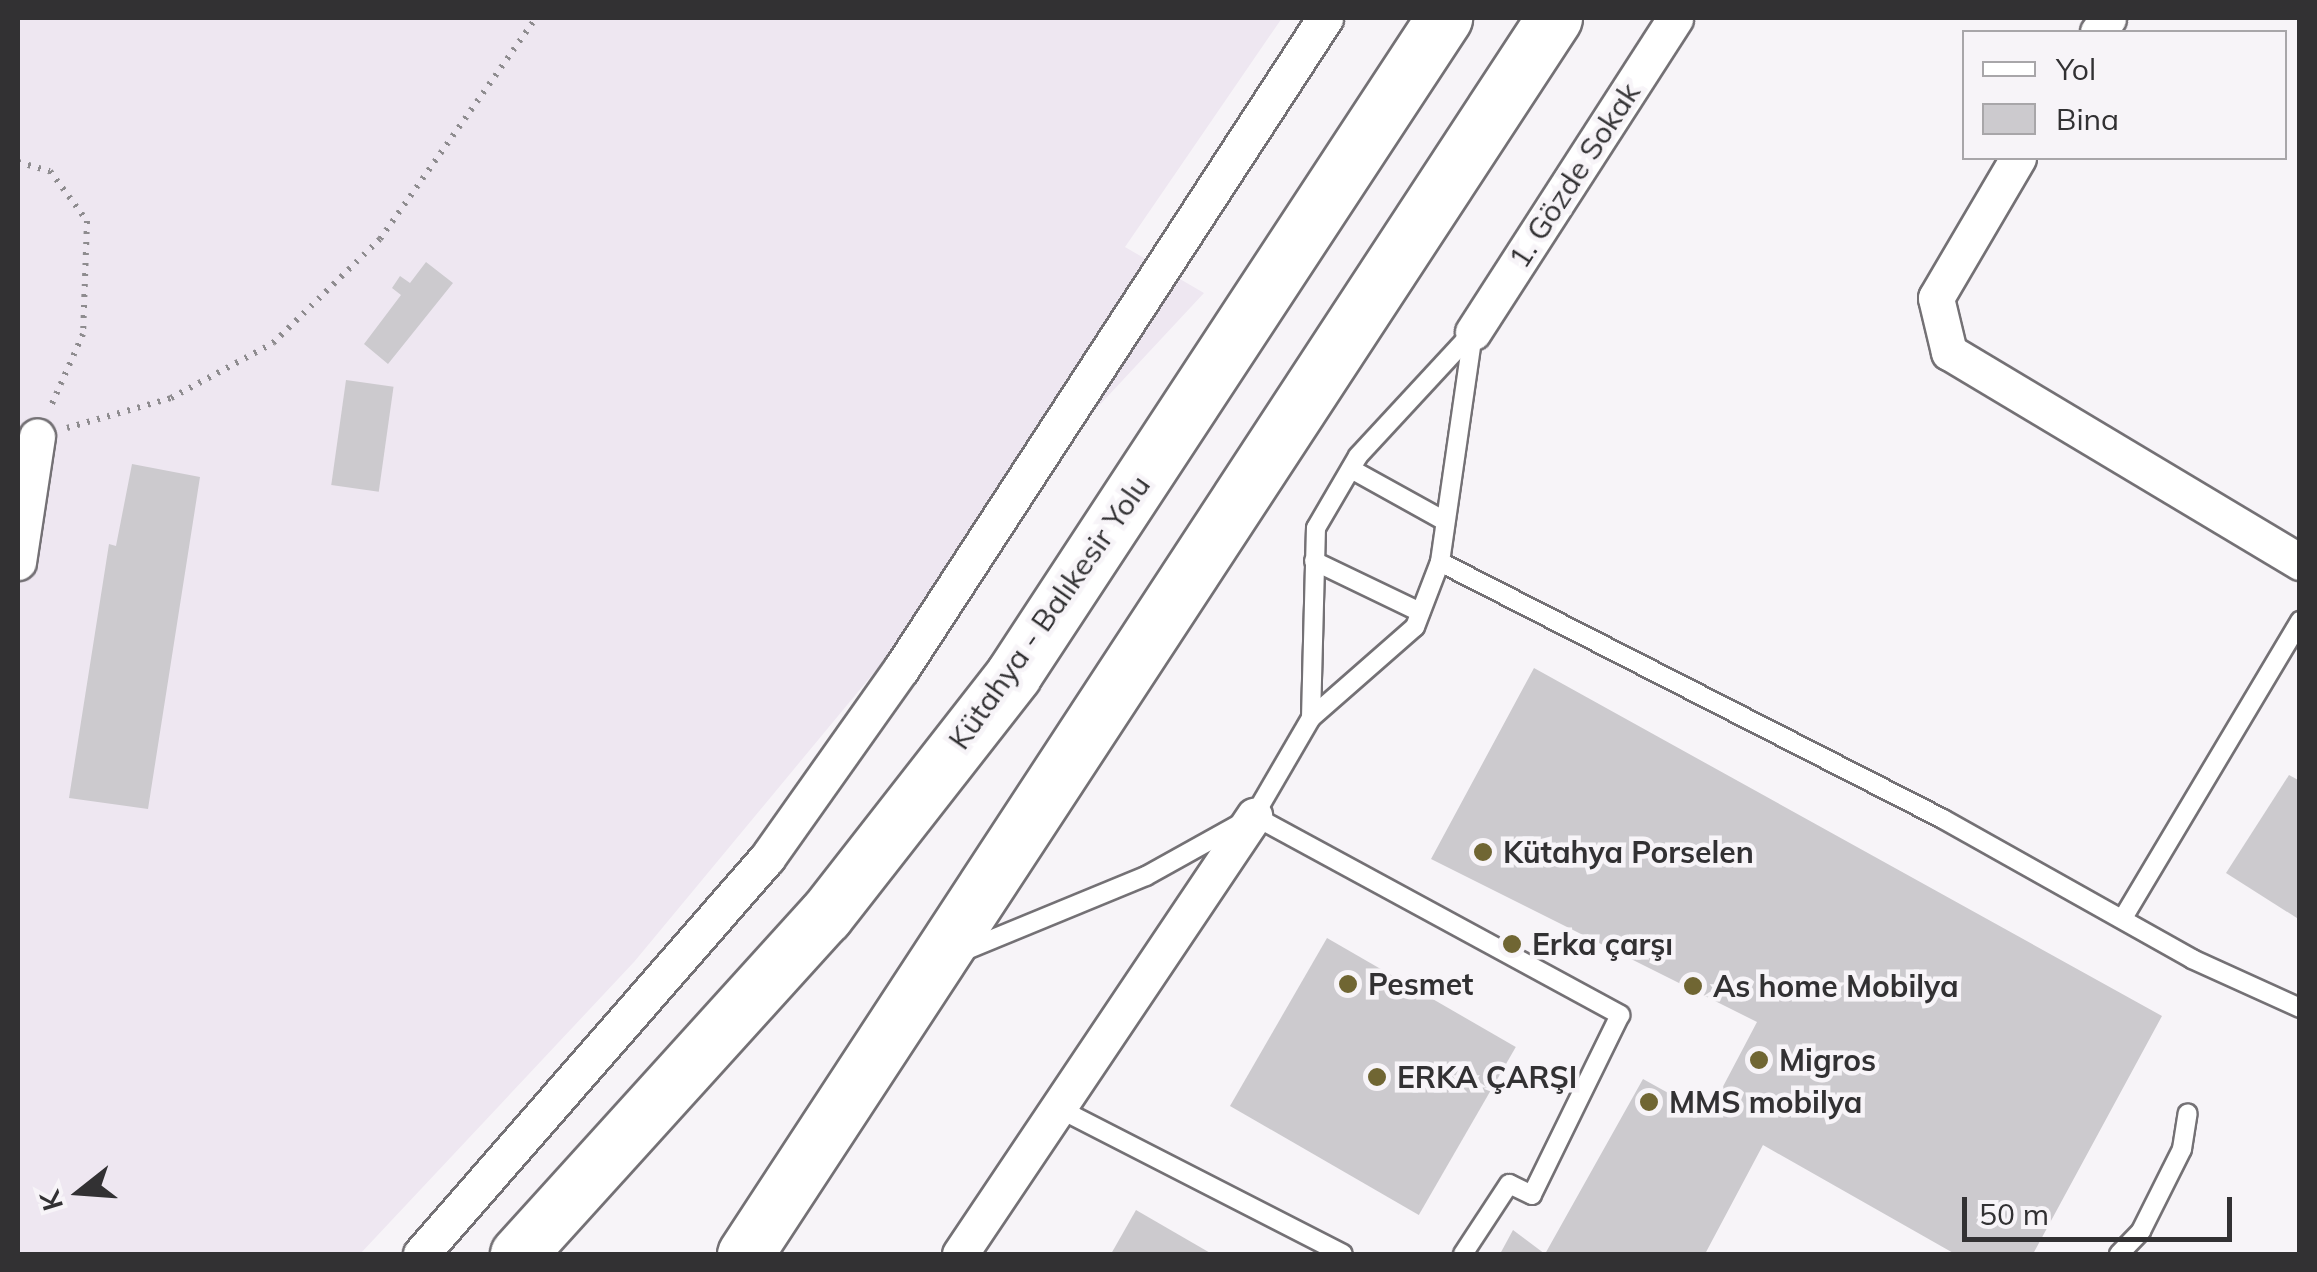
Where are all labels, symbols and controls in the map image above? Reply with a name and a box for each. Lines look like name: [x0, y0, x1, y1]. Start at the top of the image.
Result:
legend: [1962, 30, 2287, 160]
text: Yol: [2056, 50, 2096, 88]
street label: 1. Gözde Sokak: [1501, 76, 1647, 274]
text: Bina: [2056, 100, 2119, 138]
street label: Kütahya - Balıkesir Yolu: [941, 468, 1157, 756]
place label: Kütahya Porselen: [1503, 834, 1754, 870]
marker: Kütahya Porselen: [1472, 841, 1494, 863]
place label: Erka çarşı: [1532, 926, 1673, 962]
marker: Erka çarşı: [1501, 933, 1523, 955]
place label: Pesmet: [1368, 966, 1473, 1002]
place label: As home Mobilya: [1713, 968, 1959, 1004]
marker: Pesmet: [1337, 973, 1359, 995]
marker: As home Mobilya: [1682, 975, 1704, 997]
place label: Migros: [1779, 1042, 1876, 1078]
marker: Migros: [1748, 1049, 1770, 1071]
place label: ERKA ÇARŞI: [1397, 1059, 1577, 1095]
marker: ERKA ÇARŞI: [1366, 1066, 1388, 1088]
place label: MMS mobilya: [1669, 1084, 1862, 1120]
marker: MMS mobilya: [1638, 1091, 1660, 1113]
north arrow: [30, 1142, 130, 1242]
scale bar: [1967, 1177, 2237, 1239]
text: K: [31, 1187, 70, 1215]
text: 50 m: [1979, 1195, 2049, 1233]

